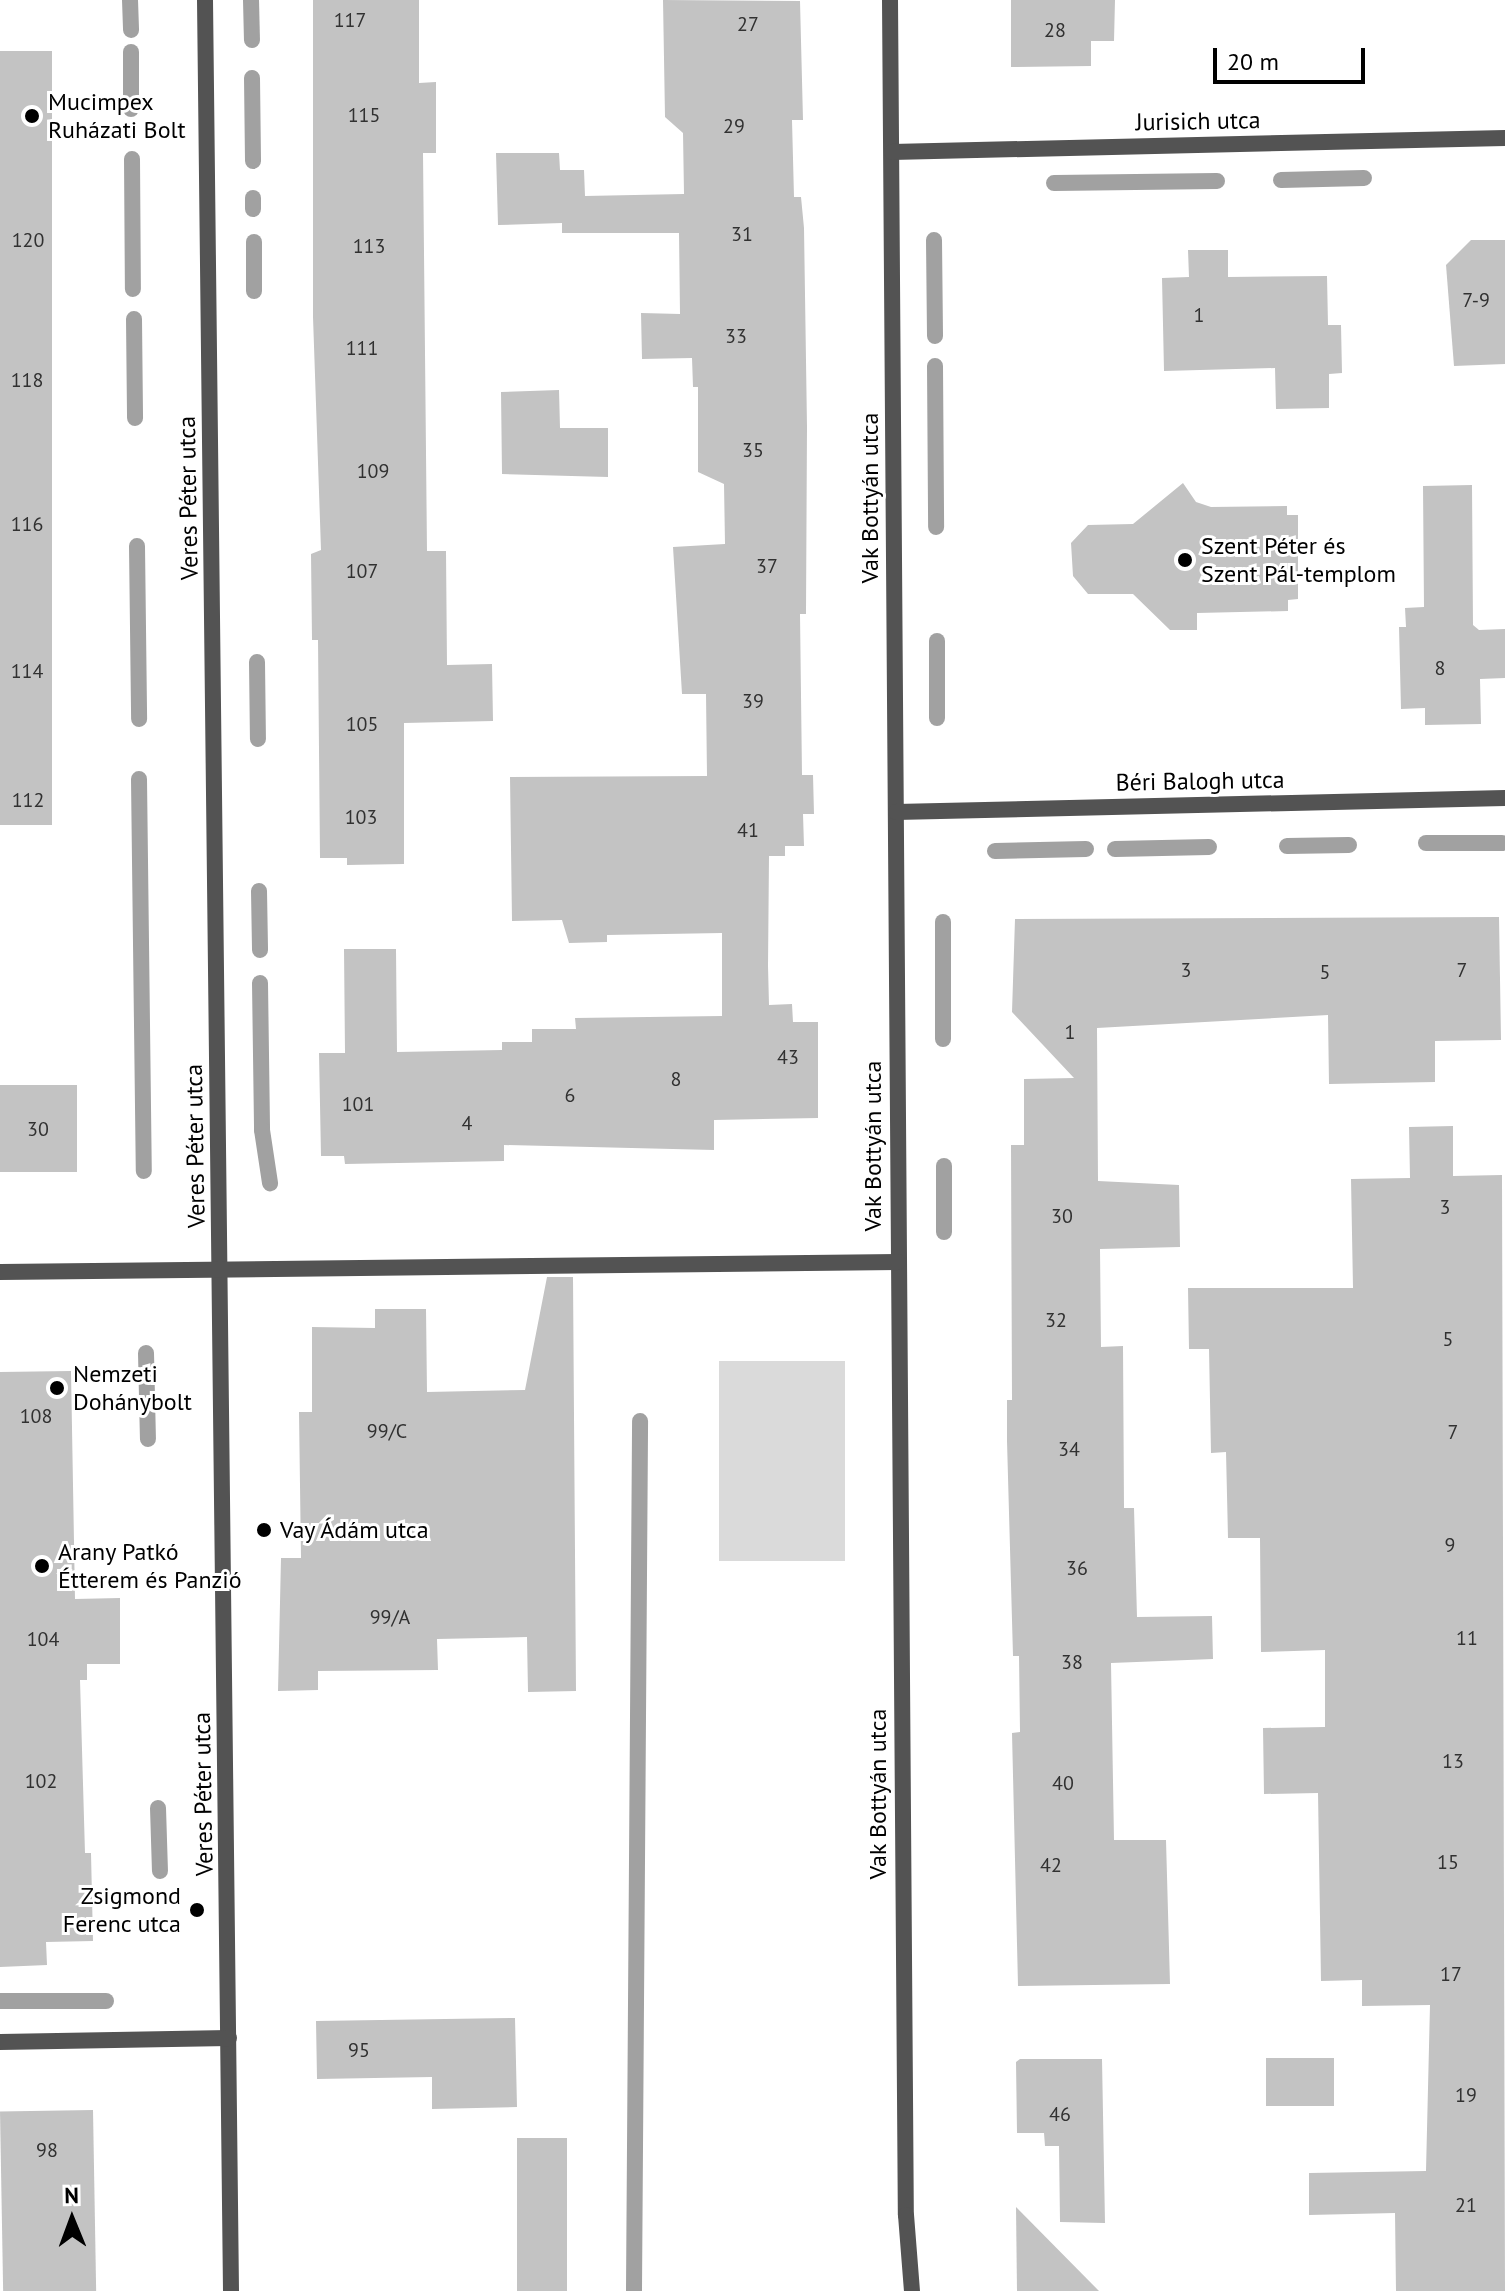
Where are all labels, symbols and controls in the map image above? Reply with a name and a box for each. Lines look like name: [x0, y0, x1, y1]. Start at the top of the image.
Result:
house number: 117: [334, 8, 366, 32]
house number: 27: [737, 12, 759, 36]
house number: 28: [1044, 18, 1066, 42]
scale bar: [1217, 32, 1369, 82]
text: 20 m: [1227, 46, 1279, 77]
place label: Mucimpex Ruházati Bolt: [48, 88, 186, 144]
house number: 115: [348, 103, 380, 127]
street label: Jurisich utca: [1135, 106, 1261, 136]
marker: Mucimpex Ruházati Bolt: [23, 107, 41, 125]
house number: 29: [723, 114, 745, 138]
house number: 31: [731, 222, 753, 246]
house number: 120: [12, 228, 44, 252]
house number: 113: [353, 234, 385, 258]
house number: 7-9: [1462, 288, 1490, 312]
house number: 1: [1194, 303, 1204, 327]
house number: 33: [725, 324, 747, 348]
house number: 111: [346, 336, 378, 360]
house number: 118: [11, 368, 43, 392]
street label: Vak Bottyán utca: [856, 412, 884, 584]
street label: Veres Péter utca: [172, 416, 204, 580]
house number: 35: [742, 438, 764, 462]
house number: 109: [357, 459, 389, 483]
house number: 116: [11, 512, 43, 536]
place label: Szent Péter és Szent Pál-templom: [1201, 532, 1396, 588]
marker: Szent Péter és Szent Pál-templom: [1176, 551, 1194, 569]
house number: 37: [756, 554, 778, 578]
house number: 107: [346, 559, 378, 583]
house number: 8: [1435, 656, 1445, 680]
house number: 114: [11, 659, 43, 683]
house number: 39: [742, 689, 764, 713]
house number: 105: [346, 712, 378, 736]
street label: Béri Balogh utca: [1115, 765, 1285, 797]
house number: 112: [12, 788, 44, 812]
house number: 103: [345, 805, 377, 829]
house number: 41: [737, 818, 759, 842]
house number: 3: [1181, 958, 1191, 982]
house number: 7: [1457, 958, 1467, 982]
house number: 5: [1320, 960, 1330, 984]
house number: 1: [1065, 1020, 1075, 1044]
house number: 43: [777, 1045, 799, 1069]
street label: Vak Bottyán utca: [859, 1060, 887, 1232]
street label: Veres Péter utca: [179, 1064, 211, 1228]
house number: 8: [671, 1067, 681, 1091]
house number: 6: [565, 1083, 575, 1107]
house number: 101: [342, 1092, 374, 1116]
house number: 4: [462, 1111, 472, 1135]
house number: 30: [27, 1117, 49, 1141]
house number: 3: [1440, 1195, 1450, 1219]
house number: 30: [1051, 1204, 1073, 1228]
house number: 32: [1045, 1308, 1067, 1332]
house number: 5: [1443, 1327, 1453, 1351]
place label: Nemzeti Dohánybolt: [73, 1360, 192, 1416]
marker: Nemzeti Dohánybolt: [48, 1379, 66, 1397]
house number: 108: [20, 1404, 52, 1428]
house number: 99/C: [367, 1419, 407, 1443]
house number: 7: [1448, 1420, 1458, 1444]
house number: 34: [1058, 1437, 1080, 1461]
place label: Vay Ádám utca: [280, 1516, 430, 1544]
marker: Vay Ádám utca: [255, 1521, 273, 1539]
house number: 9: [1445, 1533, 1455, 1557]
place label: Arany Patkó Étterem és Panzió: [58, 1538, 242, 1594]
house number: 36: [1066, 1556, 1088, 1580]
marker: Arany Patkó Étterem és Panzió: [33, 1557, 51, 1575]
house number: 99/A: [370, 1605, 410, 1629]
house number: 11: [1456, 1626, 1478, 1650]
house number: 104: [27, 1627, 59, 1651]
house number: 38: [1061, 1650, 1083, 1674]
street label: Vak Bottyán utca: [864, 1708, 892, 1880]
street label: Veres Péter utca: [187, 1712, 219, 1876]
house number: 13: [1442, 1749, 1464, 1773]
house number: 102: [25, 1769, 57, 1793]
house number: 40: [1052, 1771, 1074, 1795]
house number: 15: [1437, 1850, 1459, 1874]
house number: 42: [1040, 1853, 1062, 1877]
place label: Zsigmond Ferenc utca: [62, 1882, 181, 1938]
marker: Zsigmond Ferenc utca: [188, 1901, 206, 1919]
house number: 17: [1440, 1962, 1462, 1986]
house number: 95: [348, 2038, 370, 2062]
house number: 19: [1455, 2083, 1477, 2107]
house number: 46: [1049, 2102, 1071, 2126]
house number: 98: [36, 2138, 58, 2162]
north arrow: [32, 2179, 112, 2259]
text: N: [64, 2181, 79, 2209]
house number: 21: [1455, 2193, 1477, 2217]

